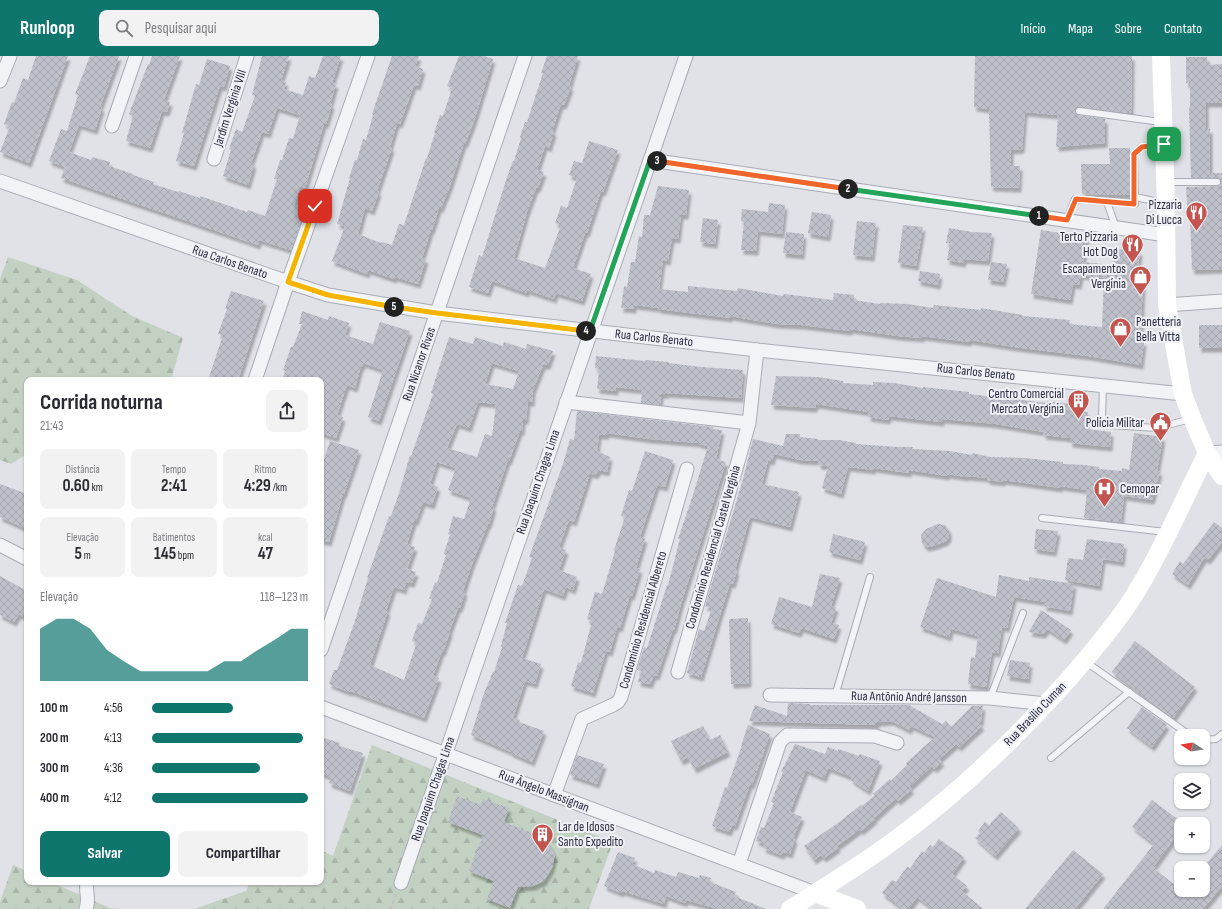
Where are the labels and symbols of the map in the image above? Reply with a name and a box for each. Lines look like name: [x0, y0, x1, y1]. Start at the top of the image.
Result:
street label: Jardim Vergínia VIII: [210, 68, 250, 149]
pin: [1147, 127, 1181, 161]
pin: 3: [647, 151, 667, 171]
pin: 2: [838, 179, 858, 199]
pin: [298, 189, 332, 223]
place label: Pizzaria Di Lucca: [1146, 197, 1182, 228]
restaurant icon: Pizzaria Di Lucca: [1184, 199, 1210, 232]
pin: 1: [1029, 206, 1049, 226]
place label: Terto Pizzaria Hot Dog: [1060, 229, 1118, 260]
restaurant icon: Terto Pizzaria Hot Dog: [1120, 231, 1146, 264]
street label: Rua Carlos Benato: [190, 242, 270, 282]
place label: Escapamentos Vergínia: [1062, 261, 1126, 292]
shop icon: Escapamentos Vergínia: [1128, 263, 1154, 296]
pin: 5: [384, 297, 404, 317]
place label: Panetteria Bella Vitta: [1136, 314, 1181, 345]
shop icon: Panetteria Bella Vitta: [1107, 316, 1133, 349]
pin: 4: [576, 321, 596, 341]
street label: Rua Nicanor Rivas: [399, 325, 439, 403]
street label: Rua Carlos Benato: [614, 326, 694, 350]
street label: Rua Carlos Benato: [936, 360, 1016, 384]
place label: Centro Comercial Mercato Vergínia: [988, 386, 1064, 417]
building icon: Centro Comercial Mercato Vergínia: [1066, 388, 1092, 421]
public building icon: Polícia Militar: [1147, 410, 1173, 443]
place label: Polícia Militar: [1086, 415, 1144, 431]
street label: Rua Joaquim Chagas Lima: [513, 428, 563, 536]
street label: Condomínio Residencial Castel Vergínia: [682, 463, 744, 631]
hospital icon: Cemopar: [1091, 476, 1117, 509]
place label: Cemopar: [1120, 481, 1160, 497]
street label: Condomínio Residencial Albereto: [616, 549, 670, 691]
street label: Rua Brasílio Cuman: [1000, 679, 1070, 749]
street label: Rua Antônio André Jansson: [851, 688, 967, 706]
north arrow: [1174, 729, 1210, 765]
street label: Rua Joaquim Chagas Lima: [408, 735, 458, 843]
street label: Rua Ângelo Massignan: [496, 766, 592, 816]
place label: Lar de Idosos Santo Expedito: [558, 819, 623, 850]
building icon: Lar de Idosos Santo Expedito: [530, 821, 556, 854]

